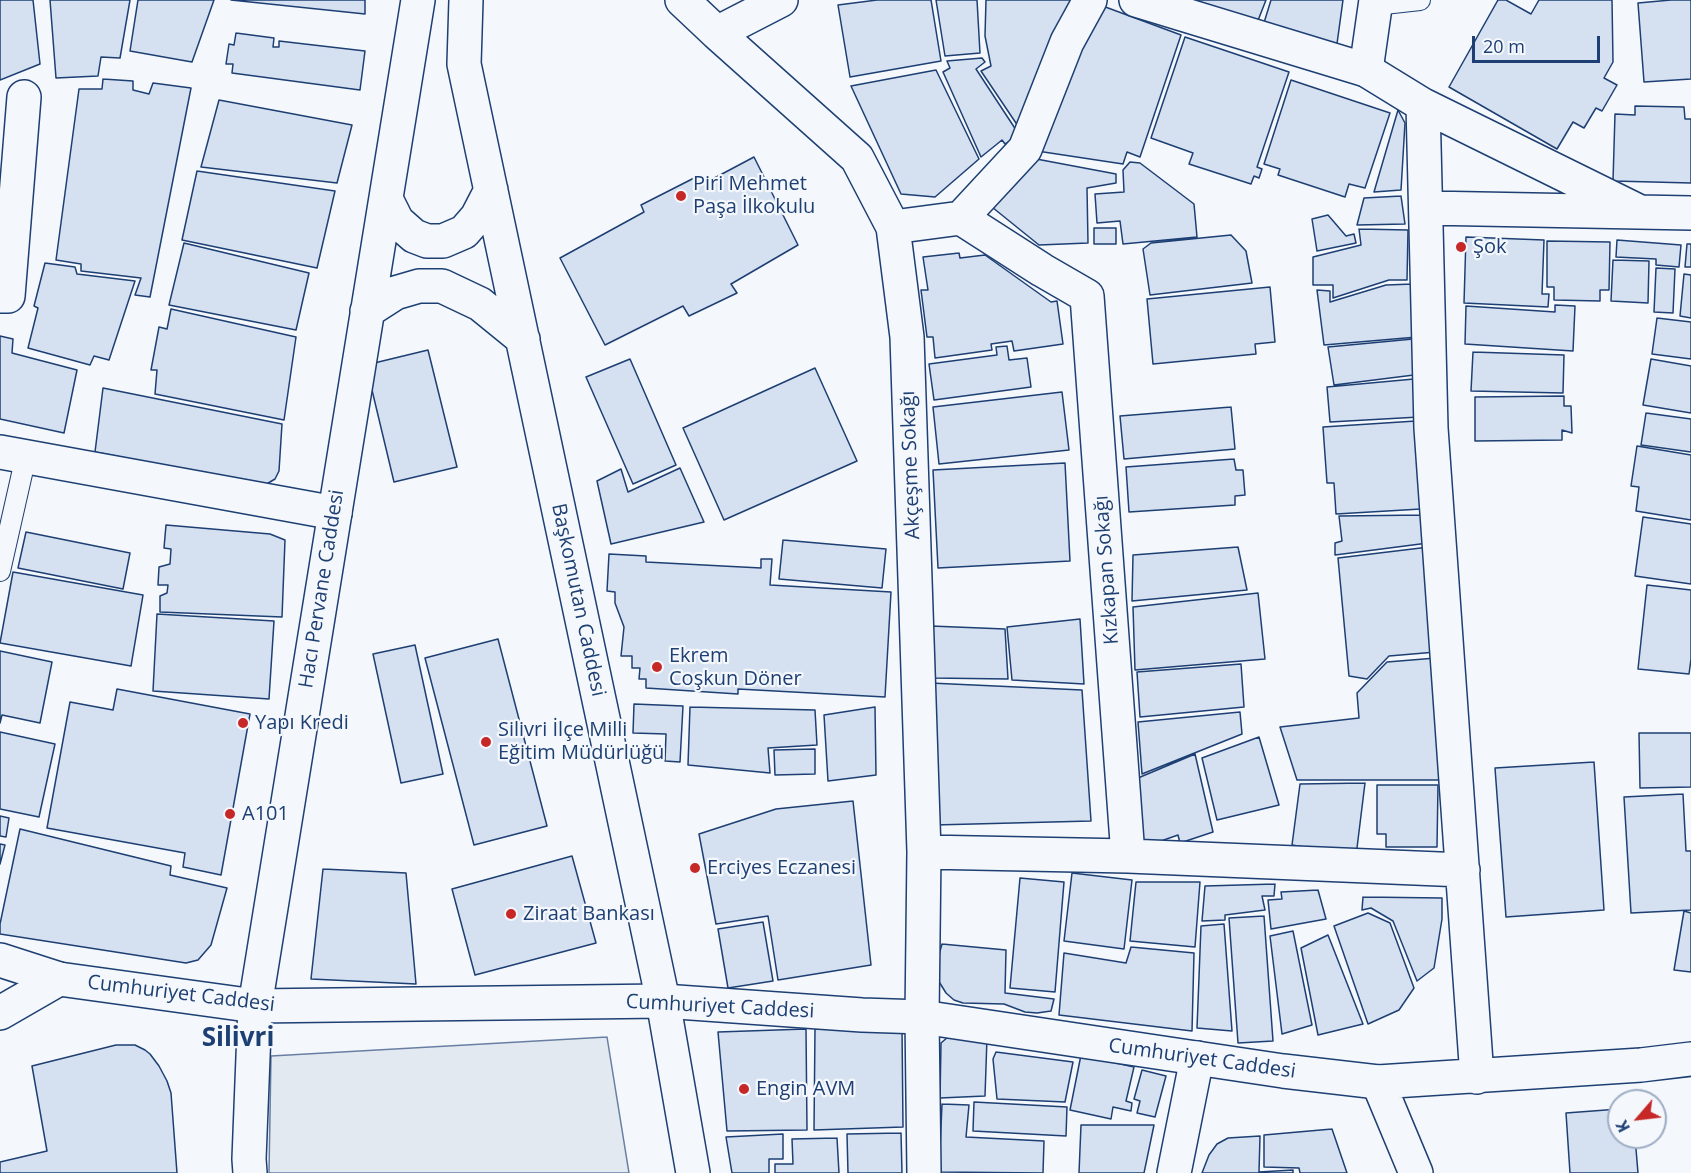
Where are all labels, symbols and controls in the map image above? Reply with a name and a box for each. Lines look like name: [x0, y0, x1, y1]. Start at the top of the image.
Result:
scale bar: [1475, 24, 1602, 62]
text: 20 m: [1483, 34, 1525, 58]
place label: Piri Mehmet Paşa İlkokulu: [693, 172, 815, 219]
marker: Piri Mehmet Paşa İlkokulu: [674, 189, 688, 203]
place label: Şok: [1473, 235, 1507, 259]
marker: Şok: [1454, 240, 1468, 254]
street label: Akçeşme Sokağı: [896, 390, 926, 540]
street label: Hacı Pervane Caddesi: [294, 488, 350, 690]
street label: Kızkapan Sokağı: [1090, 495, 1124, 645]
street label: Başkomutan Caddesi: [546, 501, 610, 699]
place label: Ekrem Coşkun Döner: [669, 644, 802, 691]
marker: Ekrem Coşkun Döner: [650, 660, 664, 674]
place label: Yapı Kredi: [255, 711, 349, 735]
marker: Yapı Kredi: [236, 716, 250, 730]
place label: Silivri İlçe Milli Eğitim Müdürlüğü: [498, 718, 664, 765]
marker: Silivri İlçe Milli Eğitim Müdürlüğü: [479, 735, 493, 749]
place label: A101: [242, 802, 289, 826]
marker: A101: [223, 807, 237, 821]
place label: Erciyes Eczanesi: [707, 856, 856, 880]
marker: Erciyes Eczanesi: [688, 861, 702, 875]
place label: Ziraat Bankası: [523, 902, 655, 926]
marker: Ziraat Bankası: [504, 907, 518, 921]
street label: Cumhuriyet Caddesi: [86, 971, 276, 1017]
street label: Cumhuriyet Caddesi: [625, 990, 815, 1024]
district label: Silivri: [202, 1023, 274, 1055]
street label: Cumhuriyet Caddesi: [1107, 1034, 1297, 1084]
place label: Engin AVM: [756, 1077, 855, 1101]
marker: Engin AVM: [737, 1082, 751, 1096]
north arrow: [1607, 1089, 1667, 1149]
text: K: [1611, 1117, 1635, 1136]

